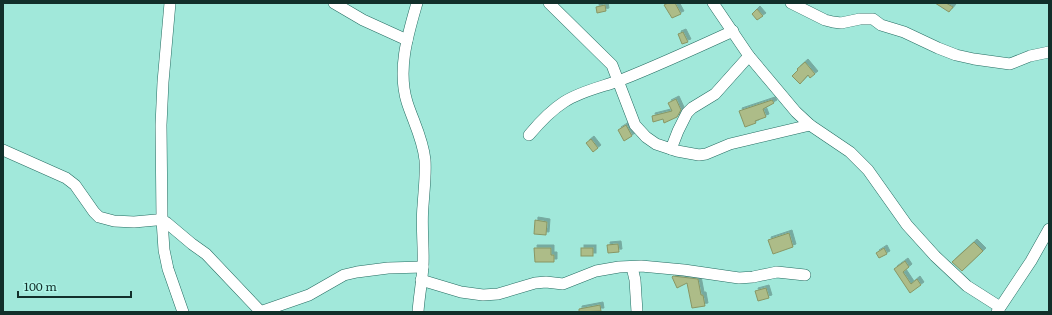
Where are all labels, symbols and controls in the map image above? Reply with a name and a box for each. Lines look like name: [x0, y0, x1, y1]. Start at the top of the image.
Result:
scale bar: [18, 273, 131, 299]
text: 100 m: [24, 277, 57, 295]

